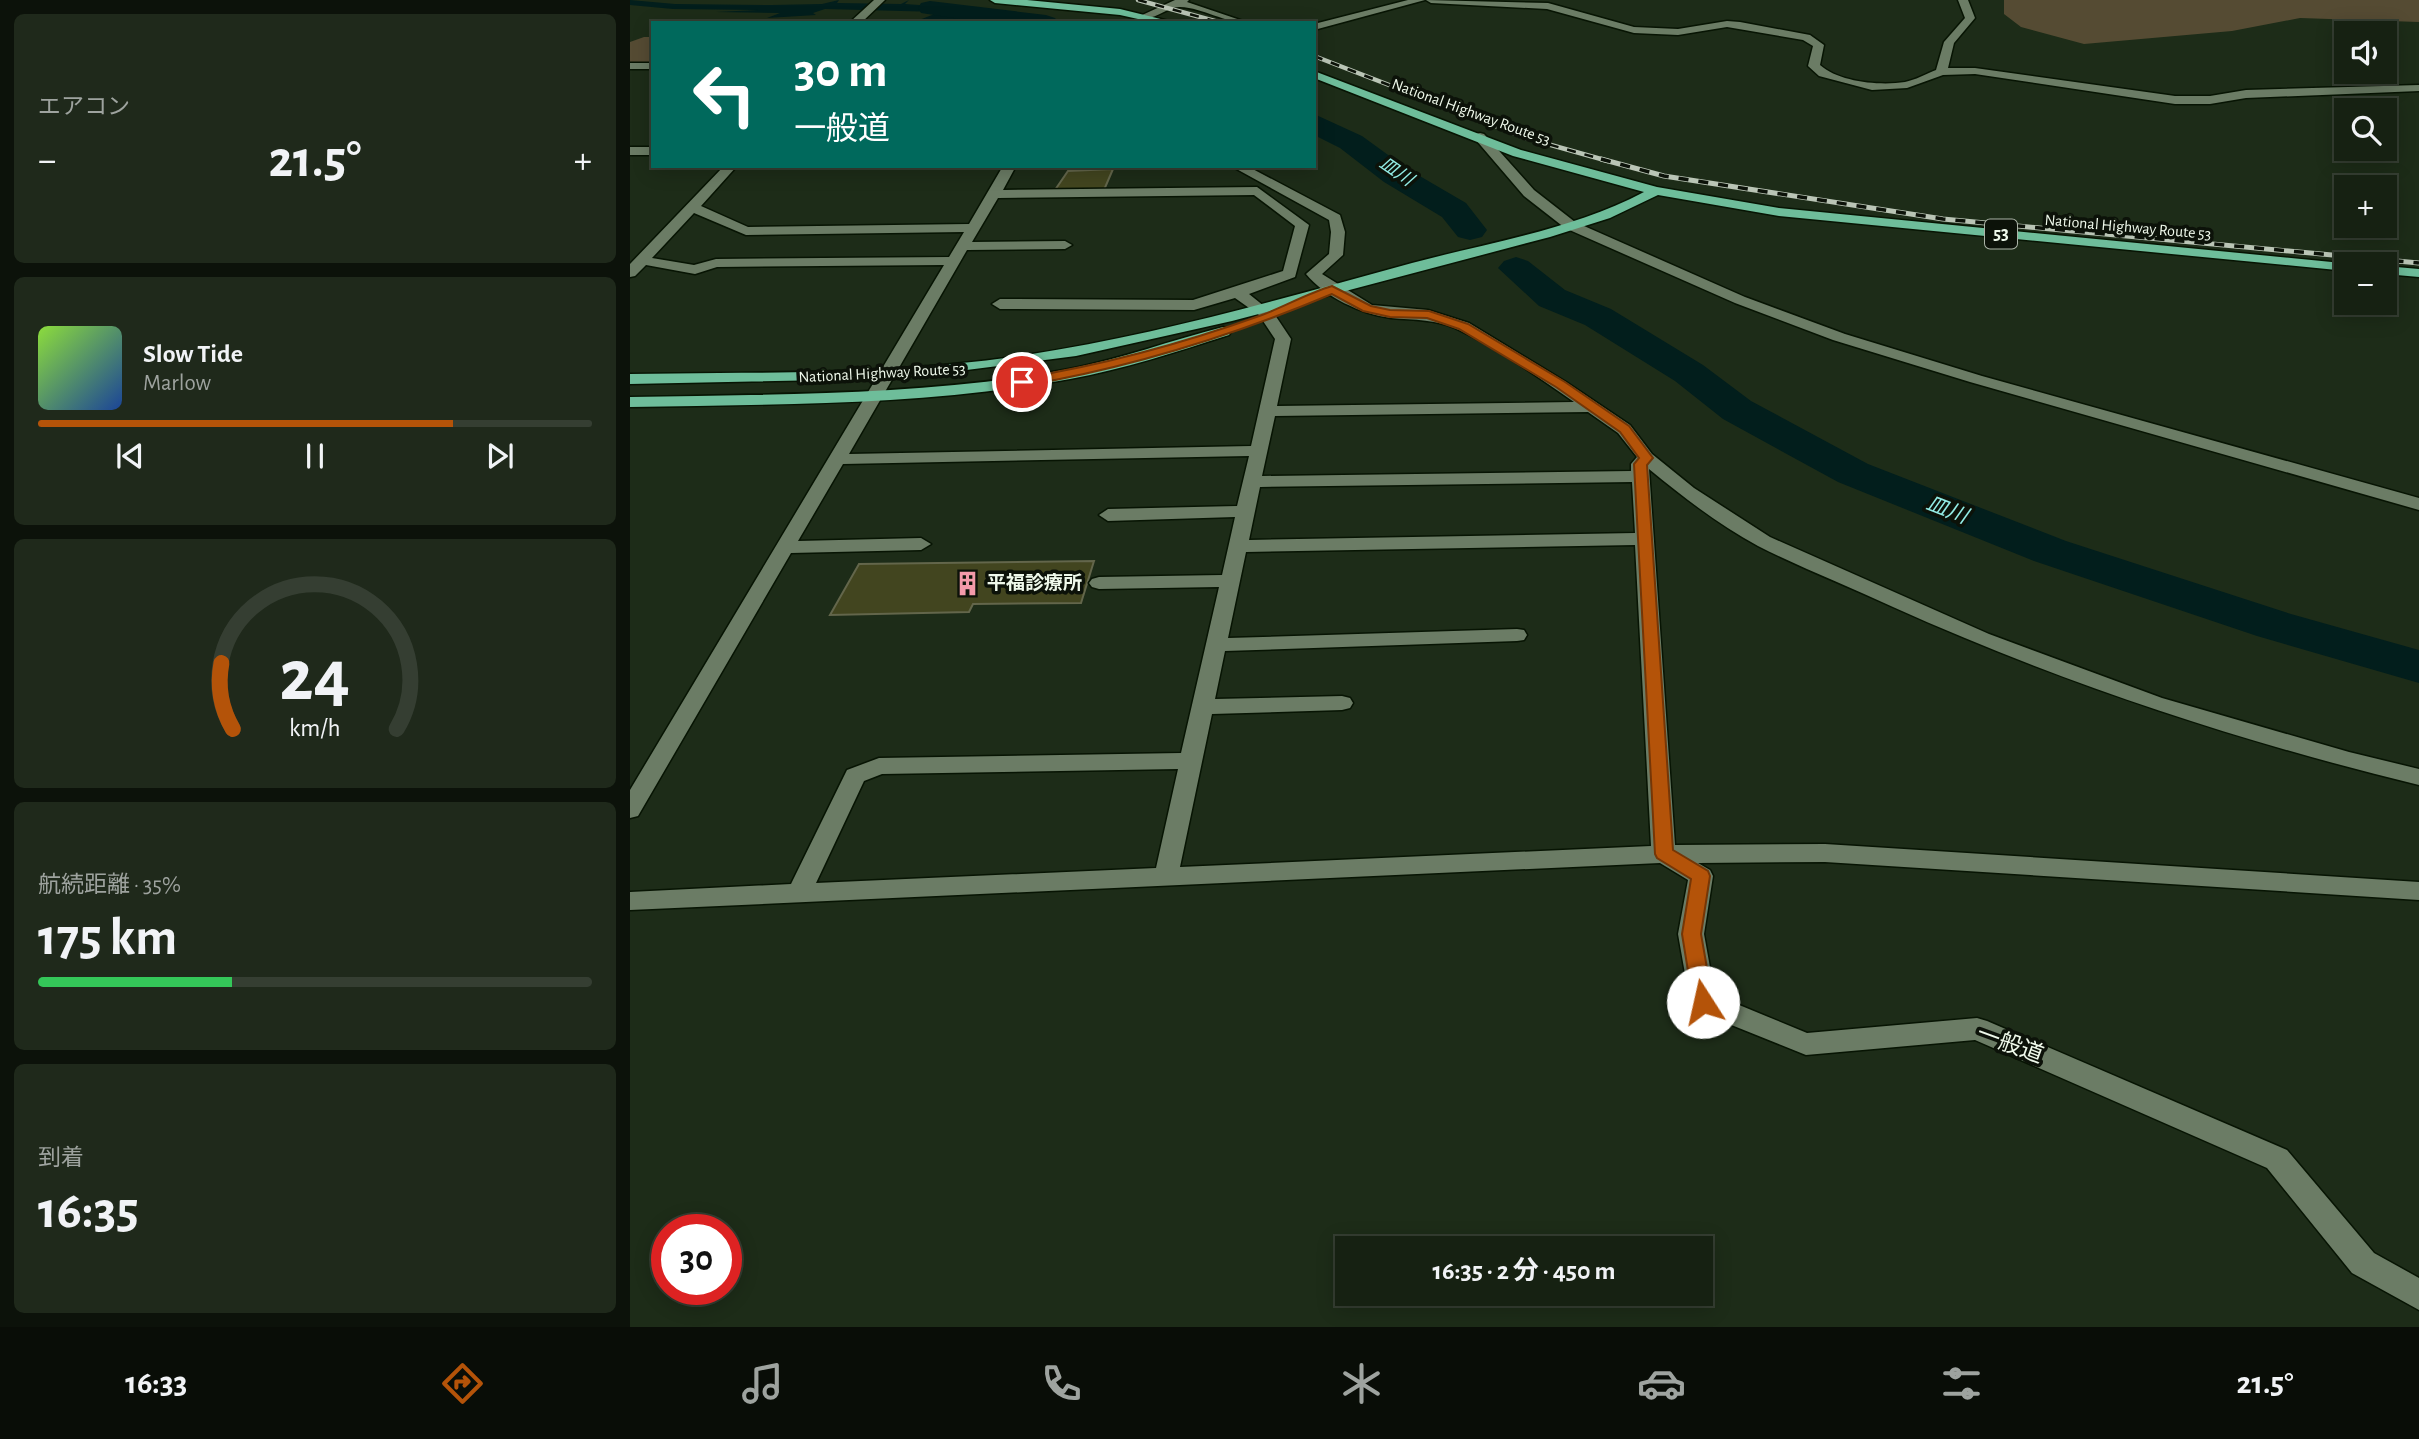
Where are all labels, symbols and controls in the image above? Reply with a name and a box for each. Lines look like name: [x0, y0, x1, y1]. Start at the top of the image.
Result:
map controls: [2334, 21, 2397, 315]
button: sound: [2334, 21, 2397, 84]
text: 30 m: [794, 47, 888, 96]
icon: left: [679, 49, 770, 140]
street label: National Highway Route 53: [1389, 76, 1552, 149]
text: エアコン: [38, 96, 130, 119]
button: search: [2334, 98, 2397, 161]
text: 一般道: [794, 113, 890, 145]
text: 21.5°: [269, 134, 361, 186]
text: −: [38, 142, 56, 180]
text: +: [574, 142, 592, 180]
water label: 皿川: [1376, 154, 1418, 191]
button: +: [2334, 175, 2397, 238]
street label: National Highway Route 53: [2044, 212, 2212, 243]
road number: 53: [1985, 220, 2017, 248]
button: −: [2334, 252, 2397, 315]
text: Slow Tide: [143, 341, 243, 367]
pin: [992, 352, 1052, 412]
street label: National Highway Route 53: [798, 361, 966, 386]
icon: arrive: [1003, 363, 1041, 401]
text: Marlow: [143, 372, 211, 395]
icon: previous: [111, 437, 149, 475]
icon: pause: [296, 437, 334, 475]
icon: next: [481, 437, 519, 475]
water label: 皿川: [1924, 493, 1972, 528]
building icon: 平福診療所: [953, 569, 981, 597]
place label: 平福診療所: [987, 573, 1082, 593]
text: 24: [280, 642, 350, 715]
text: km/h: [289, 716, 341, 741]
text: 航続距離 · 35%: [38, 874, 181, 897]
text: 175 km: [38, 912, 177, 964]
position arrow: [1666, 965, 1740, 1039]
street label: 一般道: [1974, 1021, 2047, 1068]
text: 到着: [38, 1147, 84, 1170]
text: 16:35: [38, 1185, 139, 1237]
speed limit sign: 30: [651, 1214, 742, 1305]
text: 16:35 · 2 分 · 450 m: [1433, 1258, 1615, 1284]
icon: directions: [438, 1359, 487, 1408]
icon: music: [738, 1359, 787, 1408]
icon: phone: [1037, 1359, 1086, 1408]
icon: climate: [1337, 1359, 1386, 1408]
icon: car: [1637, 1359, 1686, 1408]
icon: filters: [1937, 1359, 1986, 1408]
text: 16:33: [125, 1367, 187, 1399]
text: 21.5°: [2236, 1367, 2294, 1399]

